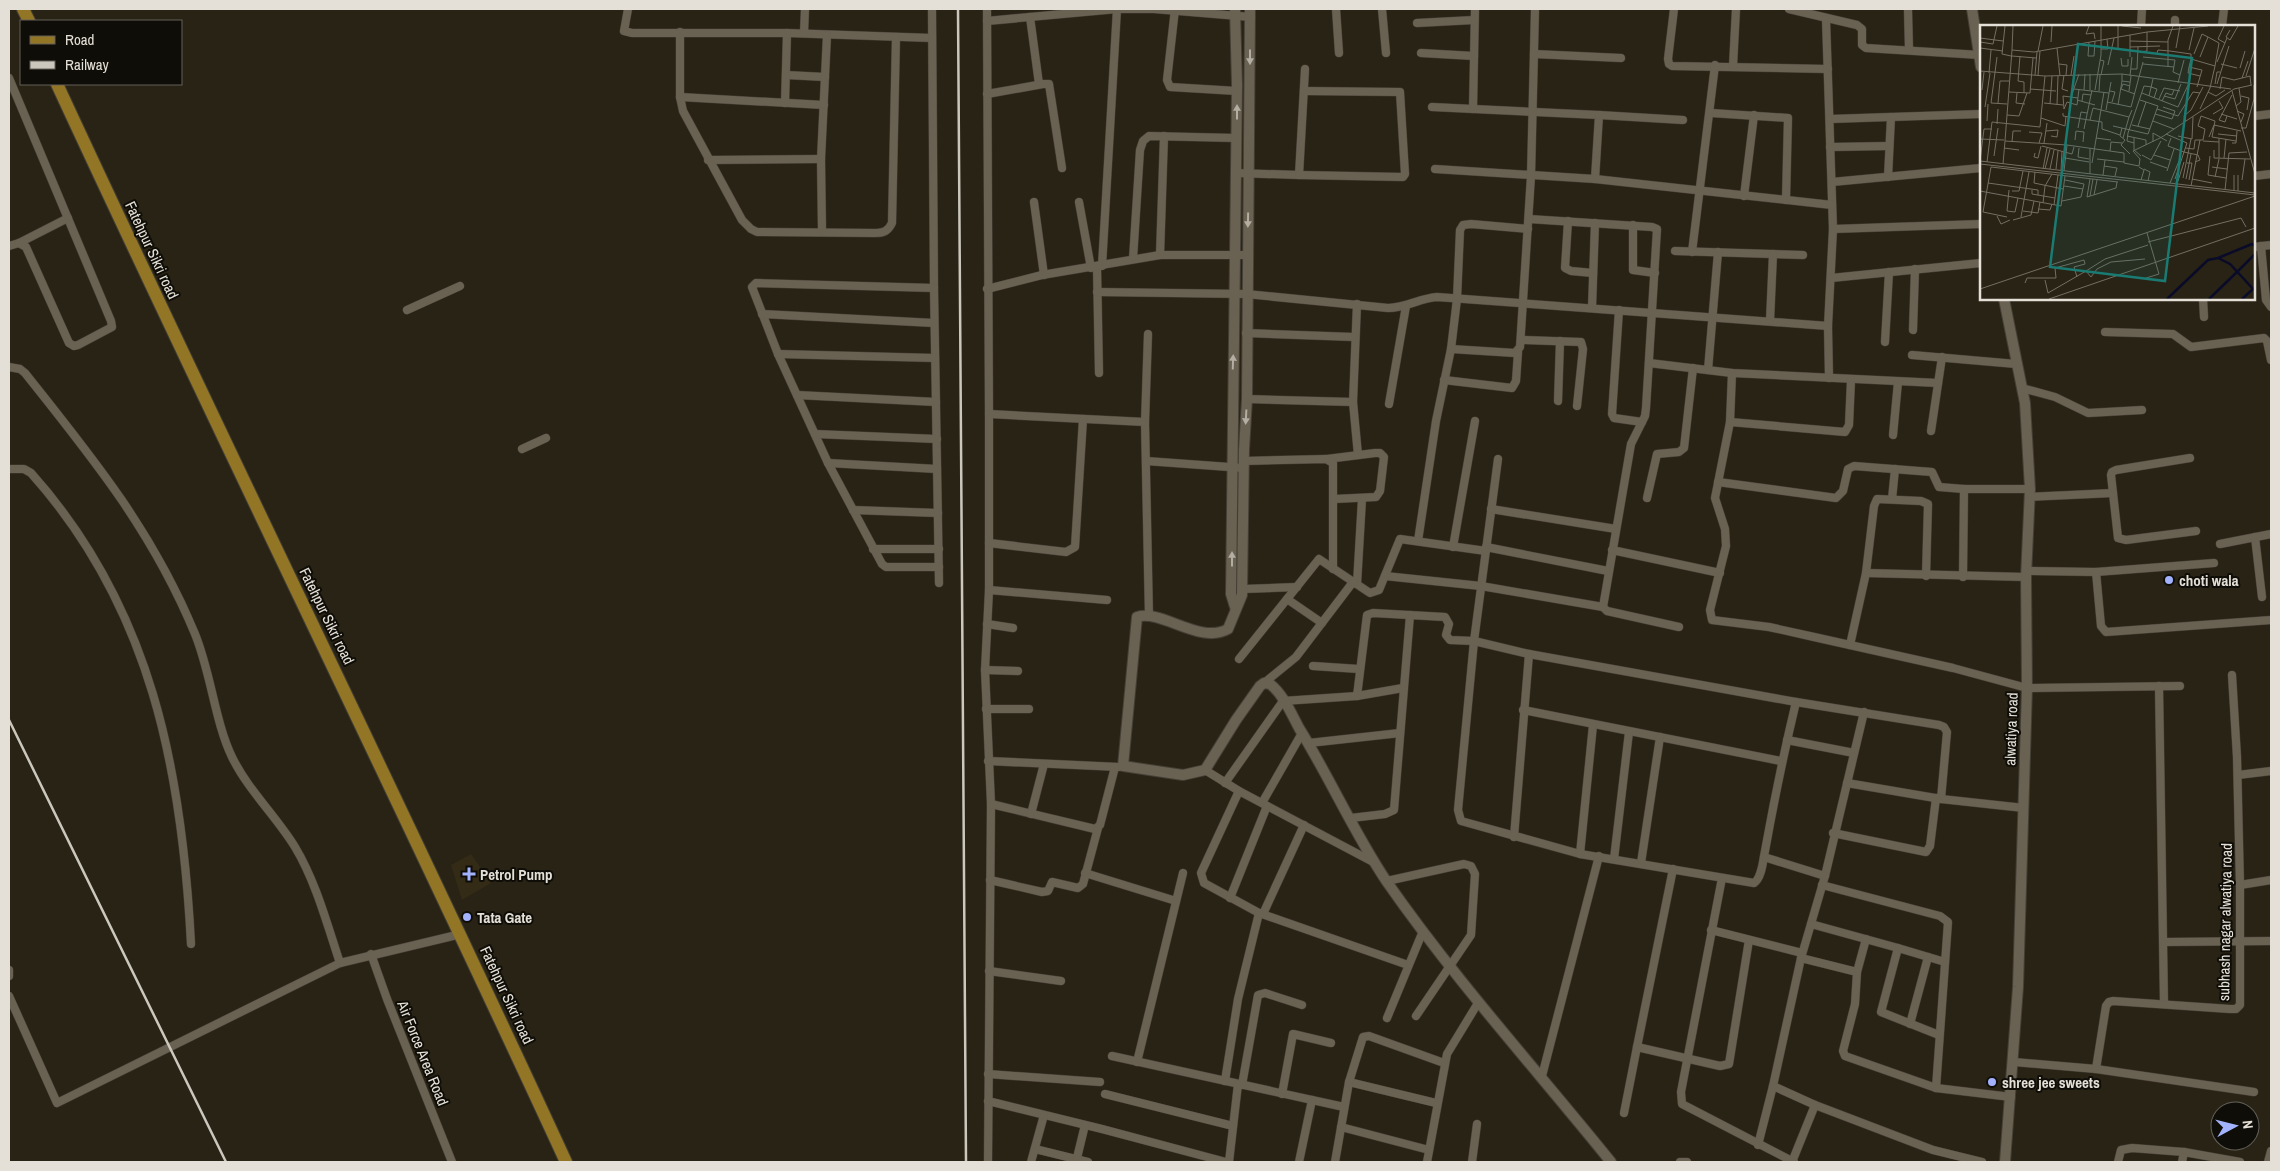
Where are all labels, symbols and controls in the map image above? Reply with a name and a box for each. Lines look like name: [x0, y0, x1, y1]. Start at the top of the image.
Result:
legend: [20, 20, 182, 85]
inset map: [1980, 25, 2255, 300]
text: Road: [65, 29, 94, 50]
one-way arrow: [1246, 50, 1254, 66]
text: Railway: [65, 54, 110, 75]
one-way arrow: [1233, 104, 1241, 120]
street label: Fatehpur Sikri road: [120, 198, 184, 302]
one-way arrow: [1244, 212, 1252, 228]
one-way arrow: [1230, 354, 1238, 370]
one-way arrow: [1241, 410, 1249, 426]
one-way arrow: [1228, 551, 1236, 567]
street label: Fatehpur Sikri road: [294, 564, 360, 668]
place label: choti wala: [2179, 570, 2239, 591]
marker: choti wala: [2163, 574, 2175, 586]
street label: alwatiya road: [1999, 692, 2023, 766]
street label: subhash nagar alwatiya road: [2213, 843, 2237, 1001]
place label: Petrol Pump: [480, 864, 552, 885]
marker: Petrol Pump: [462, 867, 476, 881]
place label: Tata Gate: [477, 907, 532, 928]
marker: Tata Gate: [461, 911, 473, 923]
street label: Fatehpur Sikri road: [475, 943, 539, 1047]
street label: Air Force Area Road: [392, 996, 454, 1109]
place label: shree jee sweets: [2002, 1072, 2100, 1093]
marker: shree jee sweets: [1986, 1076, 1998, 1088]
north arrow: [2210, 1101, 2260, 1151]
text: N: [2238, 1119, 2257, 1130]

